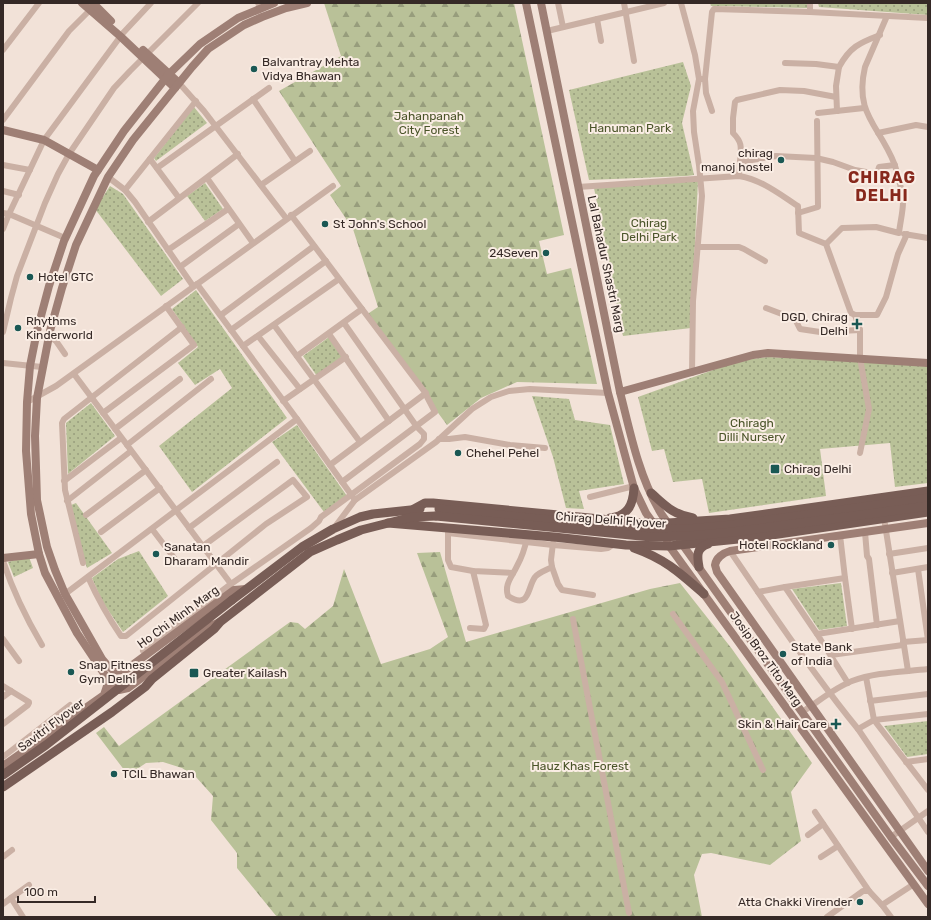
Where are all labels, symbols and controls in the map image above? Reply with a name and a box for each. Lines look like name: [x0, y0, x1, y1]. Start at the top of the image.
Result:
place label: Balvantray Mehta Vidya Bhawan: [262, 55, 359, 83]
marker: Balvantray Mehta Vidya Bhawan: [249, 64, 259, 74]
park label: Jahanpanah City Forest: [394, 109, 464, 137]
park label: Hanuman Park: [589, 121, 672, 135]
place label: chirag manoj hostel: [701, 146, 773, 174]
marker: chirag manoj hostel: [776, 155, 786, 165]
district label: CHIRAG DELHI: [848, 168, 916, 205]
street label: Lal Bahadur Shastri Marg: [585, 194, 627, 334]
park label: Chirag Delhi Park: [621, 216, 678, 244]
place label: St John's School: [333, 217, 426, 231]
marker: St John's School: [320, 219, 330, 229]
place label: 24Seven: [489, 246, 538, 260]
marker: 24Seven: [541, 248, 551, 258]
place label: Hotel GTC: [38, 270, 93, 284]
marker: Hotel GTC: [25, 272, 35, 282]
place label: DGD, Chirag Delhi: [781, 310, 848, 338]
place label: Rhythms Kinderworld: [26, 314, 93, 342]
marker: DGD, Chirag Delhi: [851, 318, 863, 330]
marker: Rhythms Kinderworld: [13, 323, 23, 333]
park label: Chiragh Dilli Nursery: [719, 416, 786, 444]
place label: Chehel Pehel: [466, 446, 539, 460]
marker: Chehel Pehel: [453, 448, 463, 458]
place label: Chirag Delhi: [784, 462, 852, 476]
marker: Chirag Delhi: [769, 463, 781, 475]
street label: Chirag Delhi Flyover: [555, 509, 667, 531]
place label: Hotel Rockland: [739, 538, 823, 552]
place label: Sanatan Dharam Mandir: [164, 540, 249, 568]
marker: Hotel Rockland: [826, 540, 836, 550]
marker: Sanatan Dharam Mandir: [151, 549, 161, 559]
street label: Ho Chi Minh Marg: [135, 583, 221, 651]
street label: Josip Broz Tito Marg: [727, 609, 805, 709]
place label: State Bank of India: [791, 640, 853, 668]
marker: State Bank of India: [778, 649, 788, 659]
place label: Snap Fitness Gym Delhi: [79, 658, 151, 686]
place label: Greater Kailash: [203, 666, 287, 680]
marker: Snap Fitness Gym Delhi: [66, 667, 76, 677]
marker: Greater Kailash: [188, 667, 200, 679]
street label: Savitri Flyover: [15, 695, 87, 754]
place label: Skin & Hair Care: [738, 717, 827, 731]
marker: Skin & Hair Care: [830, 718, 842, 730]
park label: Hauz Khas Forest: [531, 759, 629, 773]
place label: TCIL Bhawan: [122, 767, 195, 781]
marker: TCIL Bhawan: [109, 769, 119, 779]
scale bar: [18, 878, 95, 904]
text: 100 m: [24, 885, 58, 899]
place label: Atta Chakki Virender: [738, 895, 852, 909]
marker: Atta Chakki Virender: [855, 897, 865, 907]

